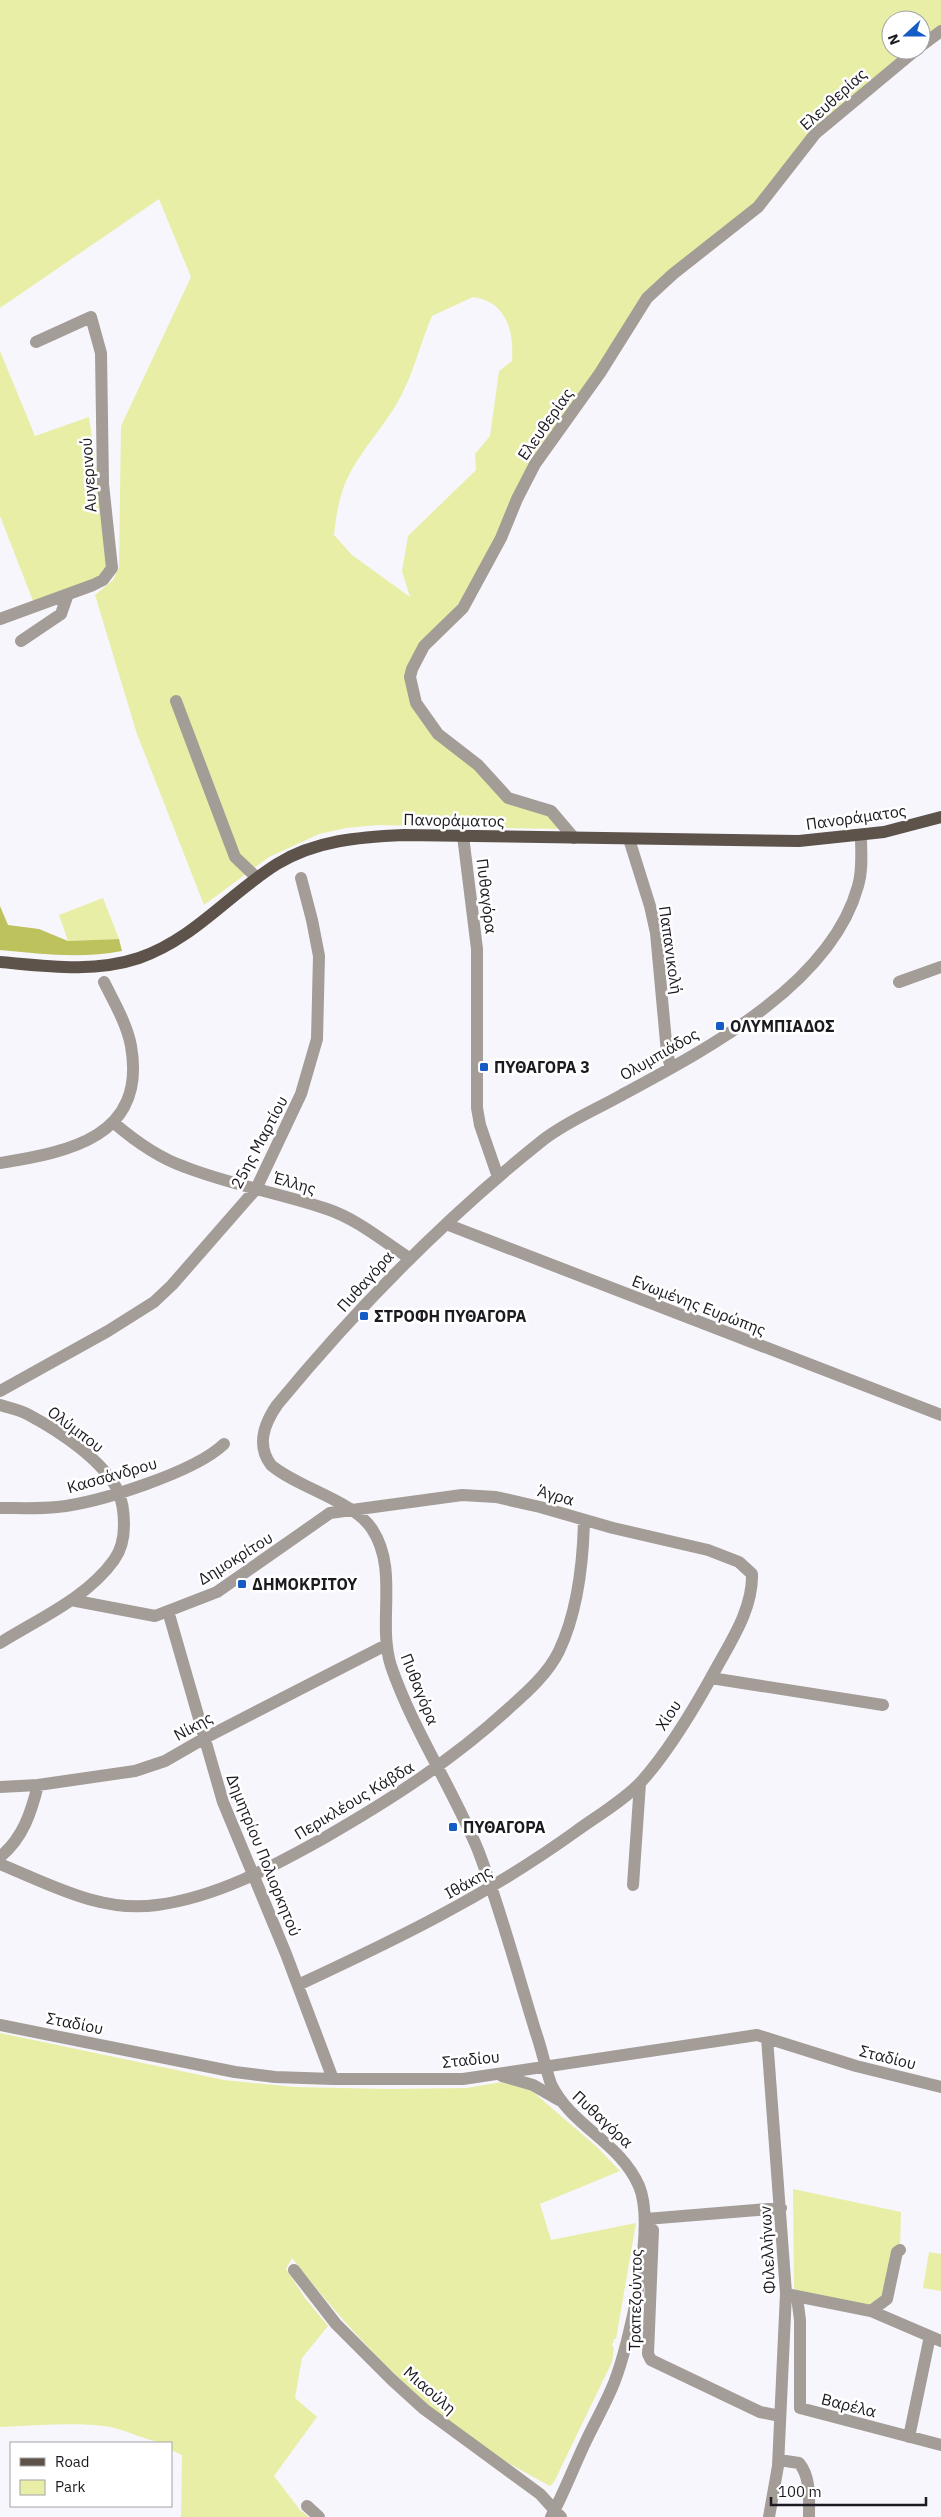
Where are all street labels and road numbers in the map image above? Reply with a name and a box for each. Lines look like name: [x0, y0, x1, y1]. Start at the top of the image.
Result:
street label: Ελευθερίας: [795, 63, 871, 134]
street label: Ελευθερίας: [513, 384, 577, 464]
street label: Αυγερινού: [75, 437, 101, 513]
street label: Πανοράματος: [805, 800, 908, 834]
street label: Πανοράματος: [403, 809, 505, 831]
street label: Πυθαγόρα: [472, 857, 502, 935]
street label: Παπανικολή: [655, 905, 687, 995]
street label: Ολυμπιάδος: [616, 1023, 702, 1085]
street label: 25ης Μαρτίου: [226, 1092, 292, 1192]
street label: Έλλης: [271, 1167, 319, 1199]
street label: Πυθαγόρα: [332, 1246, 398, 1316]
street label: Ενωμένης Ευρώπης: [629, 1270, 769, 1340]
street label: Ολύμπου: [44, 1401, 108, 1457]
street label: Κασσάνδρου: [65, 1453, 159, 1497]
street label: Άγρα: [536, 1480, 576, 1510]
street label: Δημοκρίτου: [194, 1527, 276, 1589]
street label: Πυθαγόρα: [397, 1650, 443, 1728]
street label: Χίου: [651, 1696, 685, 1734]
street label: Νίκης: [170, 1707, 216, 1745]
street label: Περικλέους Κάβδα: [291, 1756, 417, 1844]
street label: Δημητρίου Πολιορκητού: [222, 1771, 306, 1939]
street label: Ιθάκης: [441, 1861, 495, 1903]
street label: Σταδίου: [45, 2008, 105, 2038]
street label: Σταδίου: [858, 2040, 918, 2074]
street label: Σταδίου: [441, 2046, 501, 2072]
street label: Πυθαγόρα: [569, 2086, 637, 2152]
street label: Φιλελλήνων: [755, 2205, 779, 2295]
street label: Τραπεζούντος: [624, 2248, 646, 2351]
street label: Μιαούλη: [400, 2362, 460, 2418]
street label: Βαρέλα: [819, 2389, 879, 2421]

